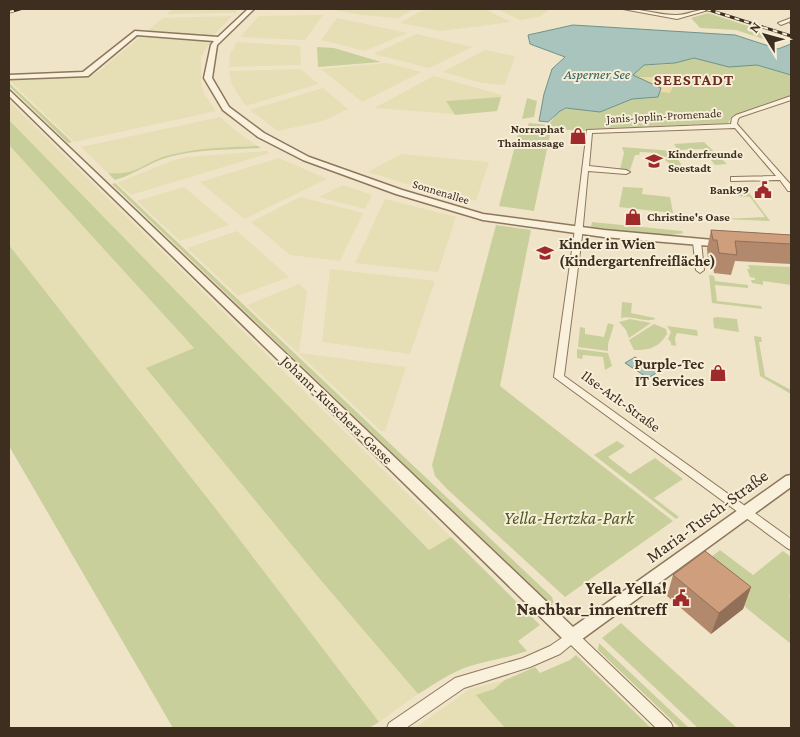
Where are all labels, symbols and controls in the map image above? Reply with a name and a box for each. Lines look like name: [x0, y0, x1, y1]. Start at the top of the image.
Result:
north arrow: [740, 10, 790, 60]
text: N: [745, 18, 764, 36]
water label: Asperner See: [563, 66, 631, 82]
district label: SEESTADT: [654, 71, 734, 88]
street label: Janis-Joplin-Promenade: [605, 106, 722, 126]
place label: Norraphat Thaimassage: [497, 122, 565, 150]
shop icon: Norraphat Thaimassage: [568, 126, 588, 146]
place label: Kinderfreunde Seestadt: [668, 147, 743, 175]
school or university icon: Kinderfreunde Seestadt: [644, 151, 664, 171]
street label: Sonnenallee: [411, 177, 471, 207]
public building icon: Bank99: [753, 180, 773, 200]
place label: Bank99: [710, 183, 749, 197]
shop icon: Christine's Oase: [623, 207, 643, 227]
place label: Christine's Oase: [647, 210, 730, 224]
place label: Kinder in Wien (Kindergartenfreifläche): [559, 236, 716, 270]
school or university icon: Kinder in Wien (Kindergartenfreifläche): [535, 243, 555, 263]
street label: Johann-Kutschera-Gasse: [276, 351, 396, 468]
place label: Purple-Tec IT Services: [634, 356, 704, 389]
shop icon: Purple-Tec IT Services: [708, 363, 728, 383]
street label: Ilse-Arlt-Straße: [578, 367, 664, 435]
street label: Maria-Tusch-Straße: [642, 465, 772, 567]
park label: Yella-Hertzka-Park: [504, 508, 635, 528]
place label: Yella Yella! Nachbar_innentreff: [516, 578, 668, 619]
public building icon: Yella Yella! Nachbar_innentreff: [671, 588, 691, 608]

